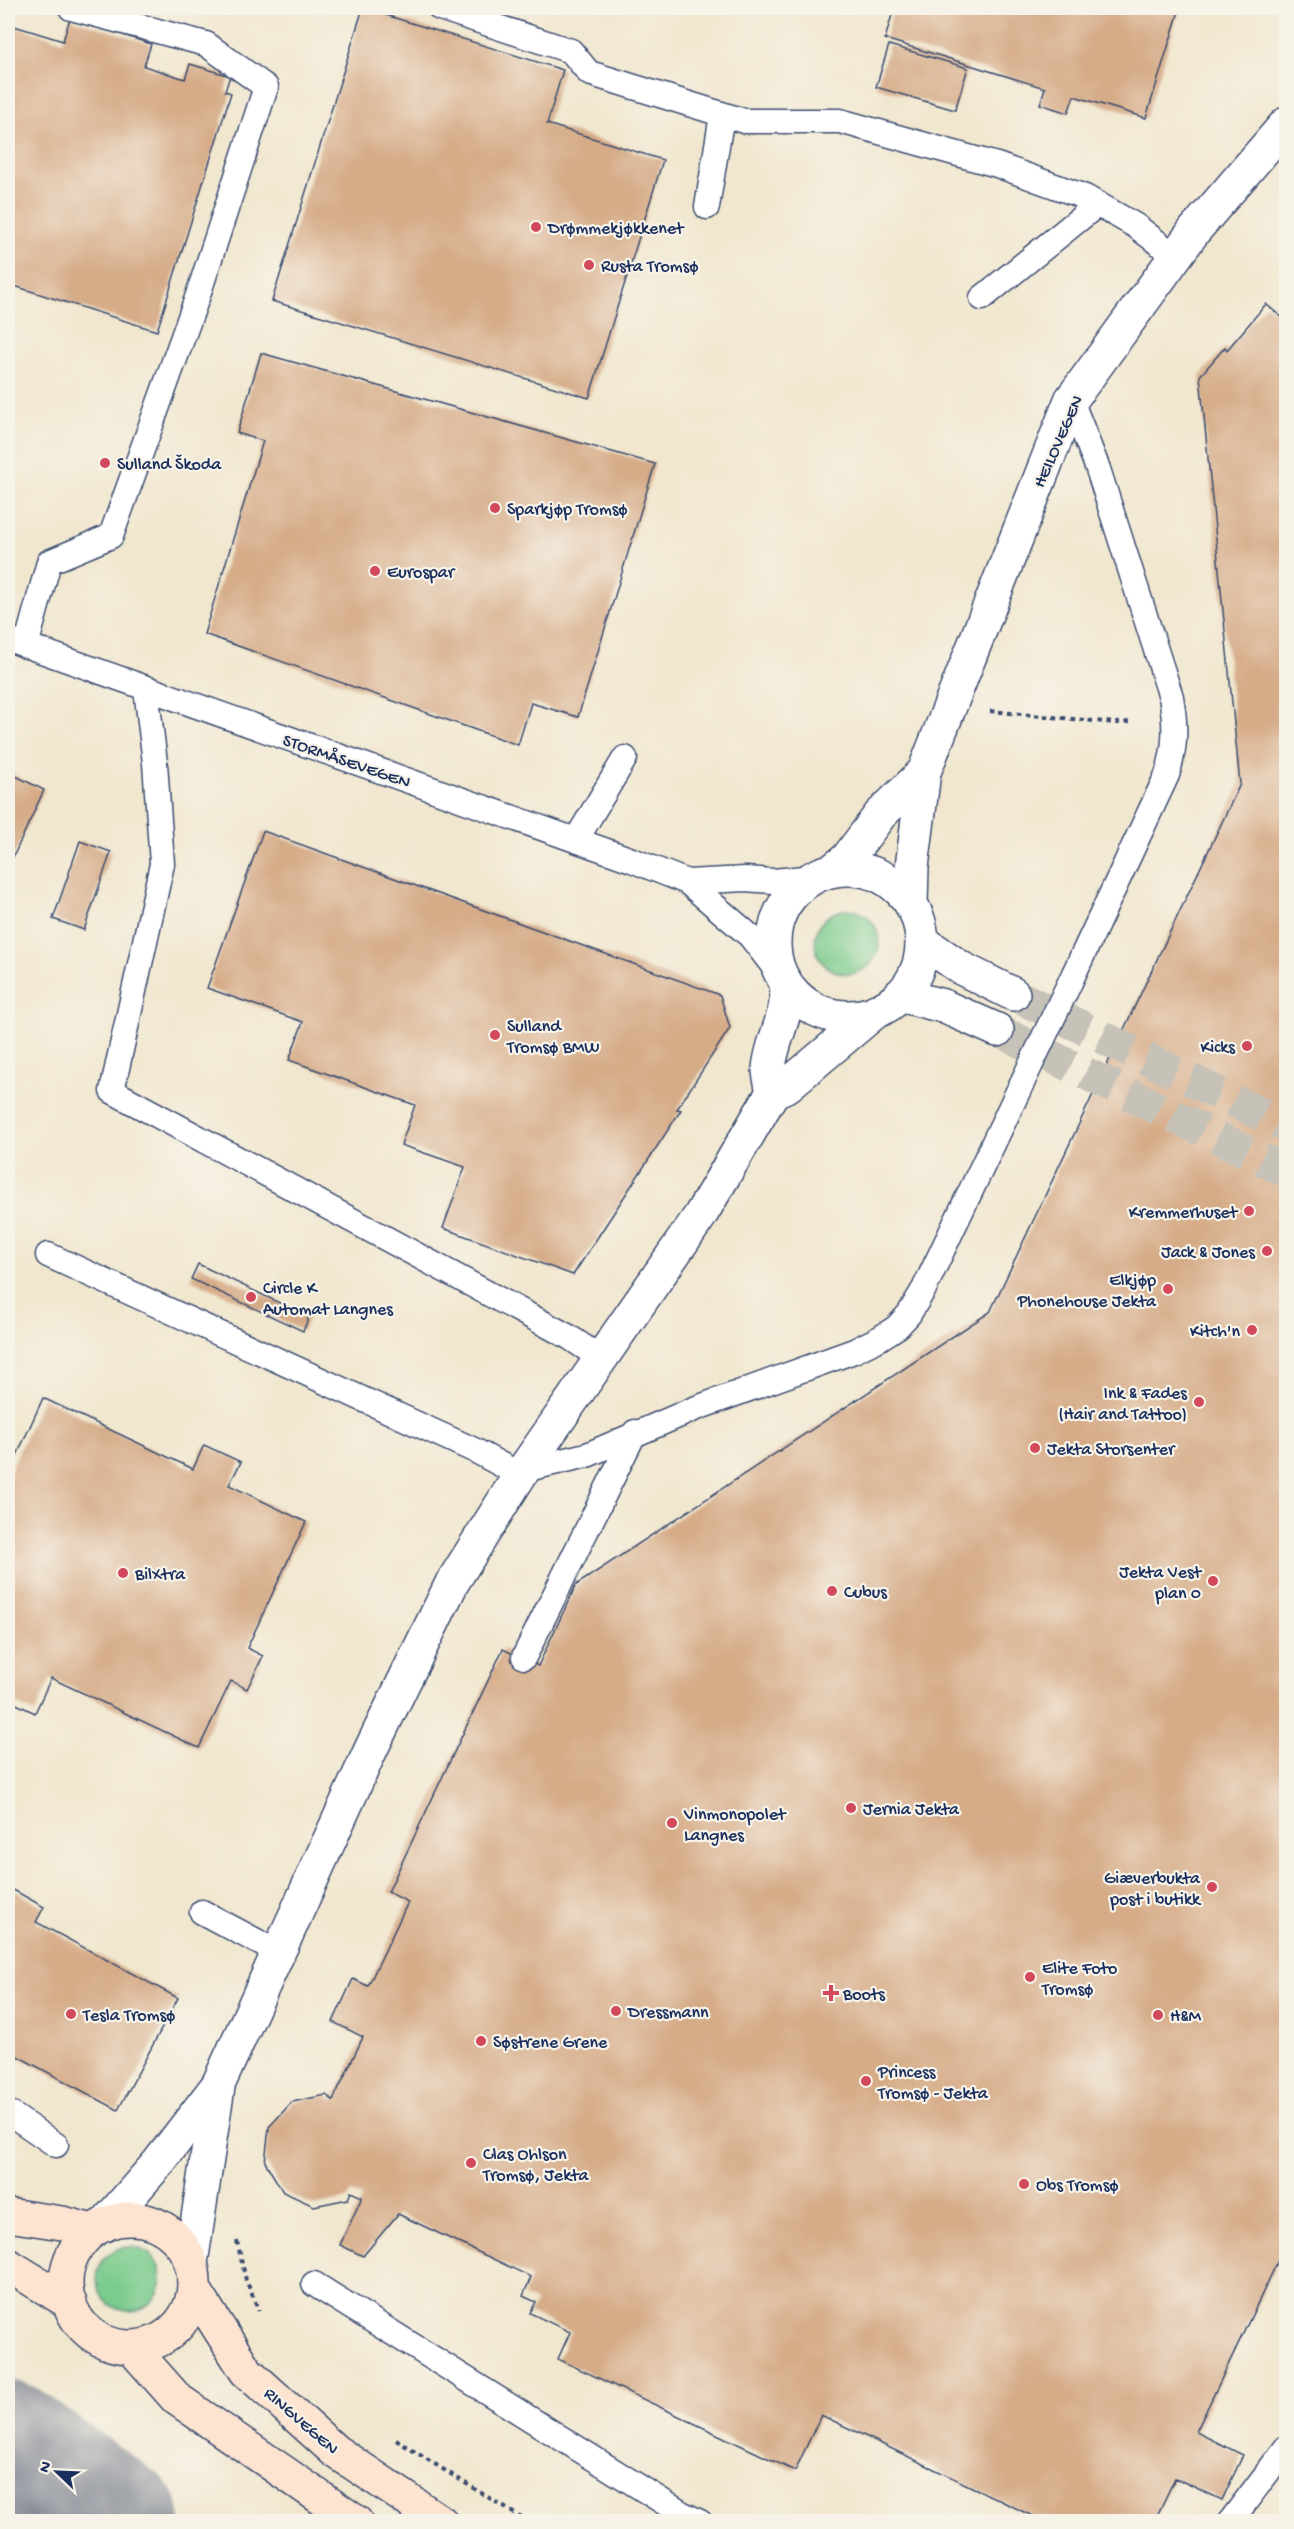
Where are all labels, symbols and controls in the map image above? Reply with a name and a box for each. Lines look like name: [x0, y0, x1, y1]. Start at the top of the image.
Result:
place label: Drømmekjøkkenet: [547, 219, 685, 240]
marker: Drømmekjøkkenet: [529, 220, 543, 234]
place label: Rusta Tromsø: [601, 257, 699, 278]
marker: Rusta Tromsø: [582, 258, 596, 272]
street label: HEILOVEGEN: [1030, 393, 1089, 491]
place label: Sulland Škoda: [117, 454, 222, 476]
marker: Sulland Škoda: [98, 456, 112, 470]
place label: Sparkjøp Tromsø: [507, 500, 628, 521]
marker: Sparkjøp Tromsø: [488, 501, 502, 515]
place label: Eurospar: [387, 563, 456, 584]
marker: Eurospar: [368, 564, 382, 578]
street label: STORMÅSEVEGEN: [280, 729, 413, 794]
place label: Sulland Tromsø BMW: [506, 1017, 600, 1059]
marker: Sulland Tromsø BMW: [488, 1028, 502, 1042]
place label: Kicks: [1200, 1038, 1236, 1059]
marker: Kicks: [1240, 1039, 1254, 1053]
place label: Kremmerhuset: [1129, 1203, 1239, 1224]
marker: Kremmerhuset: [1242, 1204, 1256, 1218]
place label: Jack & Jones: [1161, 1243, 1256, 1264]
marker: Jack & Jones: [1260, 1244, 1274, 1258]
place label: Elkjøp Phonehouse Jekta: [1016, 1271, 1157, 1313]
place label: Circle K Automat Langnes: [263, 1279, 394, 1321]
marker: Elkjøp Phonehouse Jekta: [1161, 1282, 1175, 1296]
marker: Circle K Automat Langnes: [244, 1290, 258, 1304]
place label: Kitch'n: [1190, 1322, 1240, 1343]
marker: Kitch'n: [1245, 1323, 1259, 1337]
place label: Ink & Fades (Hair and Tattoo): [1058, 1384, 1188, 1426]
marker: Ink & Fades (Hair and Tattoo): [1192, 1395, 1206, 1409]
place label: Jekta Storsenter: [1047, 1440, 1176, 1461]
marker: Jekta Storsenter: [1028, 1441, 1042, 1455]
place label: Jekta Vest plan 0: [1119, 1563, 1203, 1605]
place label: BilXtra: [134, 1565, 186, 1586]
marker: BilXtra: [116, 1566, 130, 1580]
marker: Jekta Vest plan 0: [1206, 1574, 1220, 1588]
place label: Cubus: [844, 1583, 888, 1604]
marker: Cubus: [825, 1584, 839, 1598]
place label: Jernia Jekta: [863, 1800, 960, 1821]
marker: Jernia Jekta: [844, 1801, 858, 1815]
place label: Vinmonopolet Langnes: [683, 1805, 787, 1847]
marker: Vinmonopolet Langnes: [665, 1816, 679, 1830]
place label: Giæverbukta post i butikk: [1104, 1869, 1202, 1911]
marker: Giæverbukta post i butikk: [1205, 1880, 1219, 1894]
place label: Elite Foto Tromsø: [1041, 1959, 1117, 2001]
marker: Elite Foto Tromsø: [1023, 1970, 1037, 1984]
place label: Boots: [842, 1985, 886, 2006]
marker: Boots: [824, 1986, 838, 2000]
place label: Dressmann: [627, 2003, 709, 2024]
marker: Dressmann: [609, 2004, 623, 2018]
place label: Tesla Tromsø: [82, 2006, 175, 2027]
marker: Tesla Tromsø: [64, 2007, 78, 2021]
place label: H&M: [1170, 2007, 1202, 2028]
marker: H&M: [1151, 2008, 1165, 2022]
place label: Søstrene Grene: [493, 2033, 608, 2054]
marker: Søstrene Grene: [474, 2034, 488, 2048]
place label: Princess Tromsø - Jekta: [877, 2063, 989, 2105]
marker: Princess Tromsø - Jekta: [859, 2074, 873, 2088]
place label: Clas Ohlson Tromsø, Jekta: [482, 2145, 590, 2187]
marker: Clas Ohlson Tromsø, Jekta: [464, 2156, 478, 2170]
place label: Obs Tromsø: [1036, 2176, 1119, 2197]
marker: Obs Tromsø: [1017, 2177, 1031, 2191]
street label: RINGVEGEN: [259, 2384, 342, 2460]
north arrow: [27, 2442, 87, 2502]
text: N: [36, 2458, 57, 2476]

